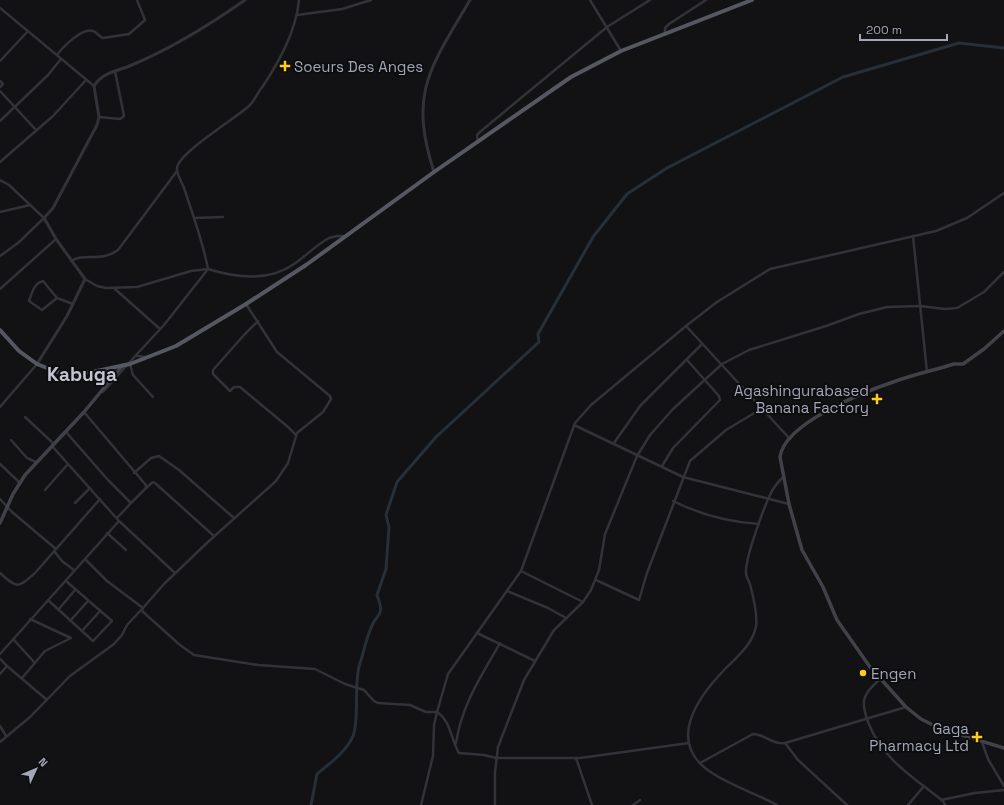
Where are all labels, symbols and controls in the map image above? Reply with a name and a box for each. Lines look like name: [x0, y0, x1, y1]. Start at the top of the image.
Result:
scale bar: [860, 16, 947, 42]
text: 200 m: [866, 22, 902, 38]
place label: Soeurs Des Anges: [294, 57, 423, 76]
marker: Soeurs Des Anges: [279, 60, 291, 72]
district label: Kabuga: [47, 362, 117, 387]
place label: Agashingurabased Banana Factory: [734, 381, 869, 417]
marker: Agashingurabased Banana Factory: [872, 394, 882, 404]
place label: Engen: [871, 664, 916, 683]
marker: Engen: [858, 668, 868, 678]
place label: Gaga Pharmacy Ltd: [869, 719, 969, 755]
marker: Gaga Pharmacy Ltd: [972, 732, 982, 742]
north arrow: [16, 749, 56, 789]
text: N: [36, 755, 51, 770]

